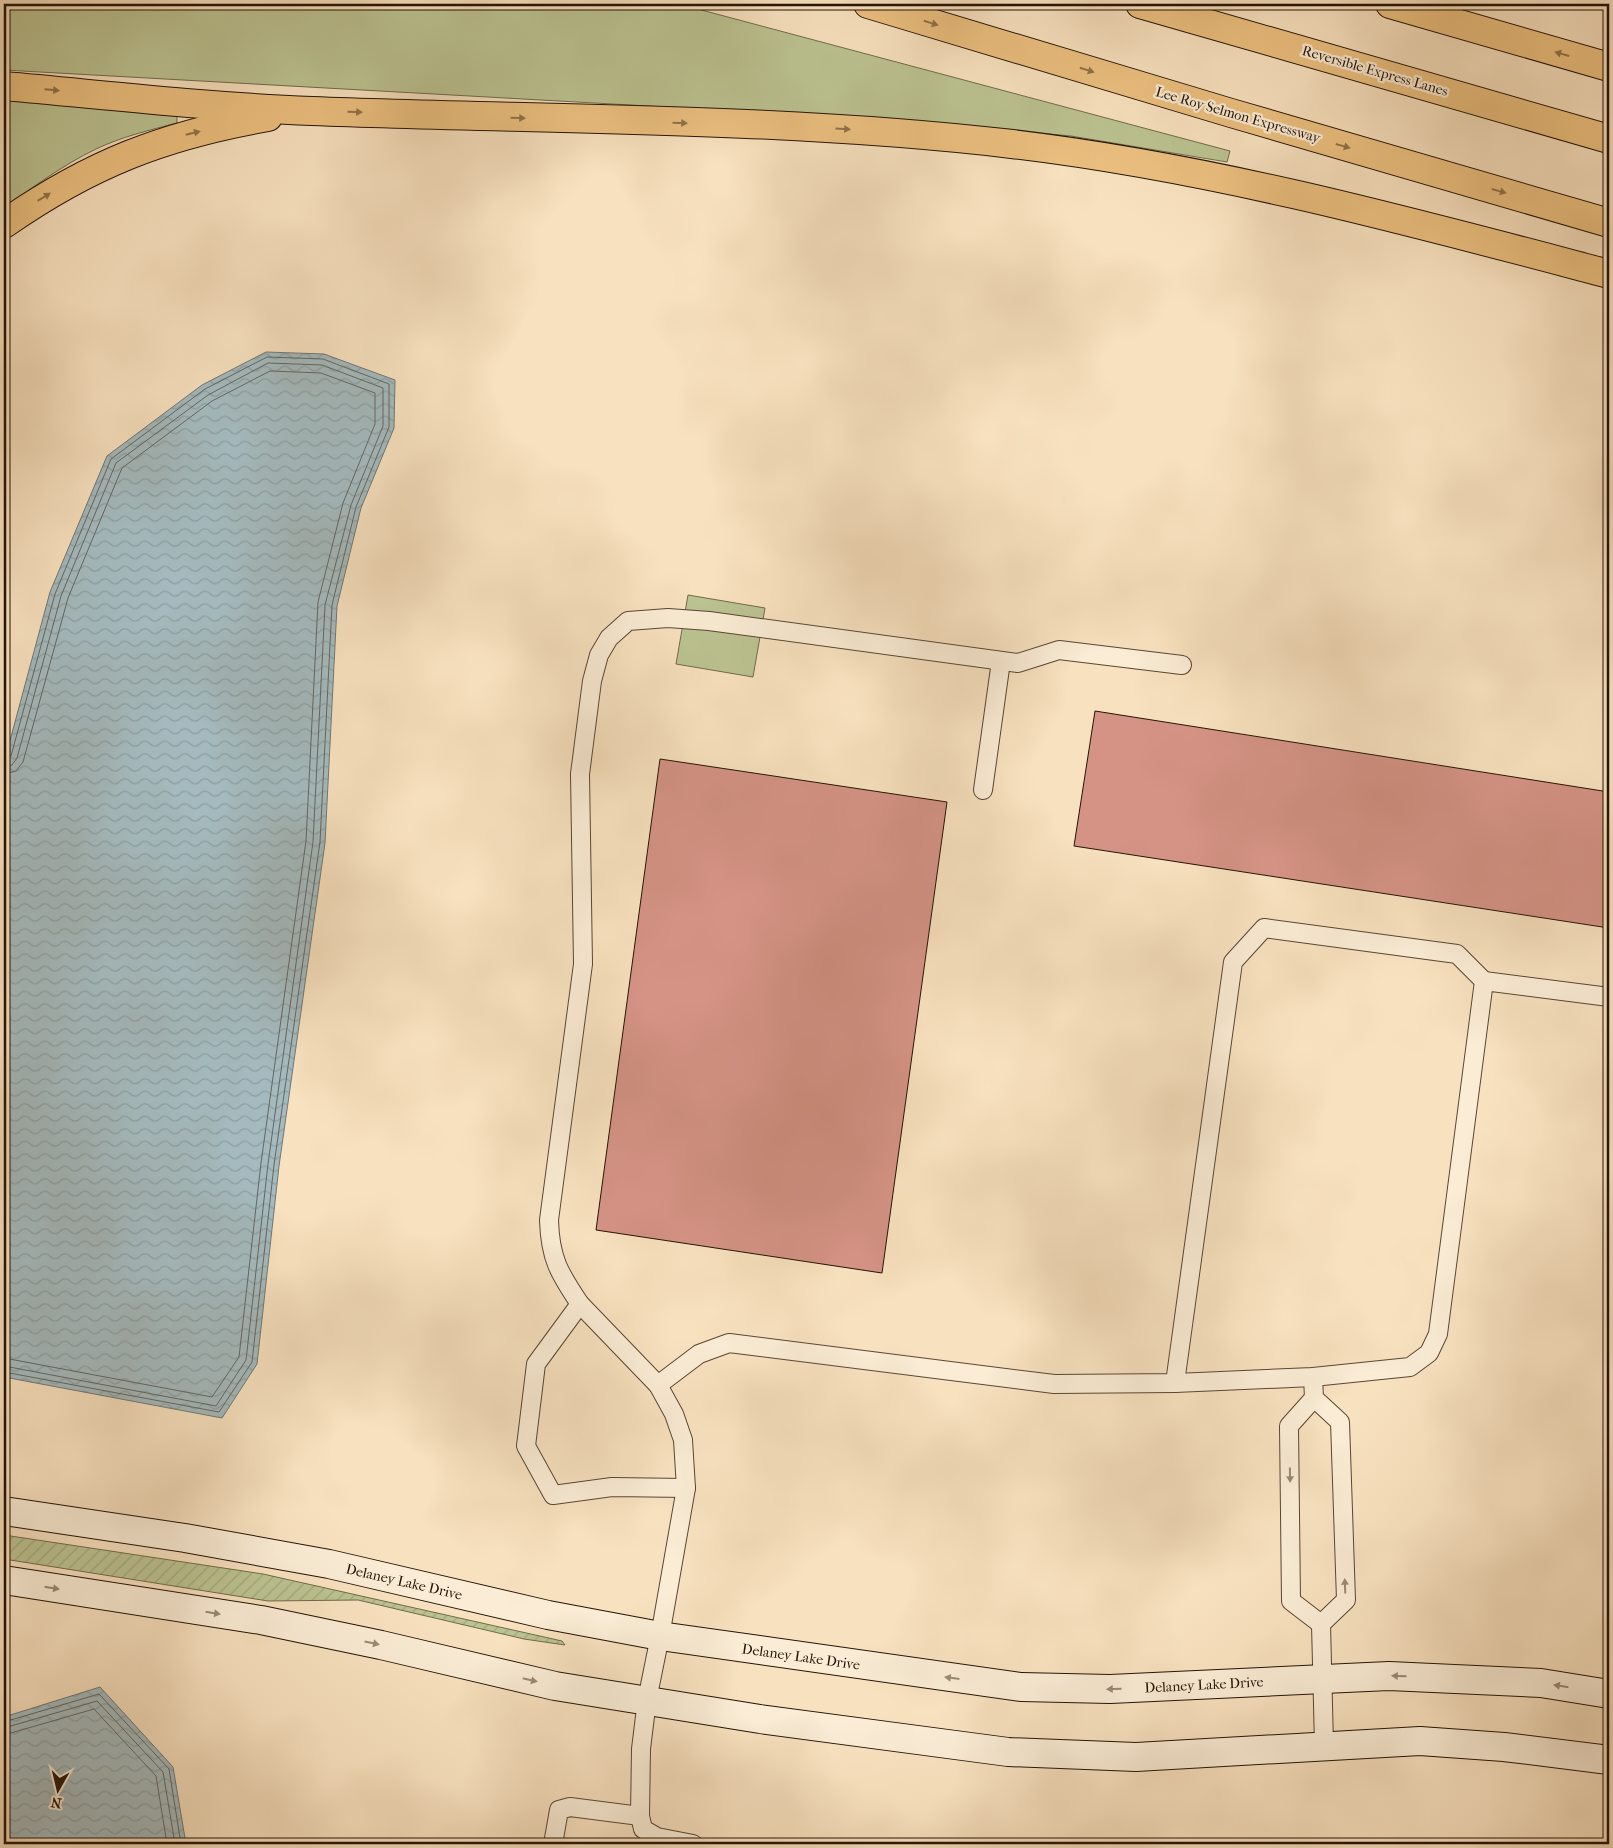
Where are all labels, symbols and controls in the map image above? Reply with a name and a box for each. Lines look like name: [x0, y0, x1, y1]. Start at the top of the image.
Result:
one-way arrow: [924, 19, 939, 27]
street label: Reversible Express Lanes: [1300, 42, 1450, 100]
one-way arrow: [1555, 49, 1570, 57]
one-way arrow: [1079, 66, 1094, 74]
street label: Lee Roy Selmon Expressway: [1154, 83, 1323, 147]
one-way arrow: [45, 87, 61, 95]
one-way arrow: [348, 109, 364, 117]
one-way arrow: [510, 114, 526, 122]
one-way arrow: [672, 119, 688, 127]
one-way arrow: [835, 126, 851, 134]
one-way arrow: [185, 129, 200, 137]
one-way arrow: [1336, 142, 1351, 150]
one-way arrow: [1492, 187, 1507, 195]
one-way arrow: [38, 193, 51, 202]
one-way arrow: [1286, 1467, 1294, 1483]
street label: Delaney Lake Drive: [344, 1560, 464, 1604]
one-way arrow: [1341, 1577, 1349, 1593]
one-way arrow: [44, 1584, 60, 1592]
one-way arrow: [205, 1609, 221, 1617]
one-way arrow: [365, 1639, 380, 1647]
street label: Delaney Lake Drive: [741, 1640, 861, 1674]
one-way arrow: [1391, 1672, 1407, 1680]
street label: Delaney Lake Drive: [1144, 1673, 1264, 1697]
one-way arrow: [944, 1674, 960, 1682]
one-way arrow: [523, 1676, 538, 1684]
one-way arrow: [1553, 1682, 1569, 1690]
one-way arrow: [1106, 1685, 1122, 1693]
north arrow: [32, 1766, 82, 1816]
text: N: [49, 1793, 63, 1812]

